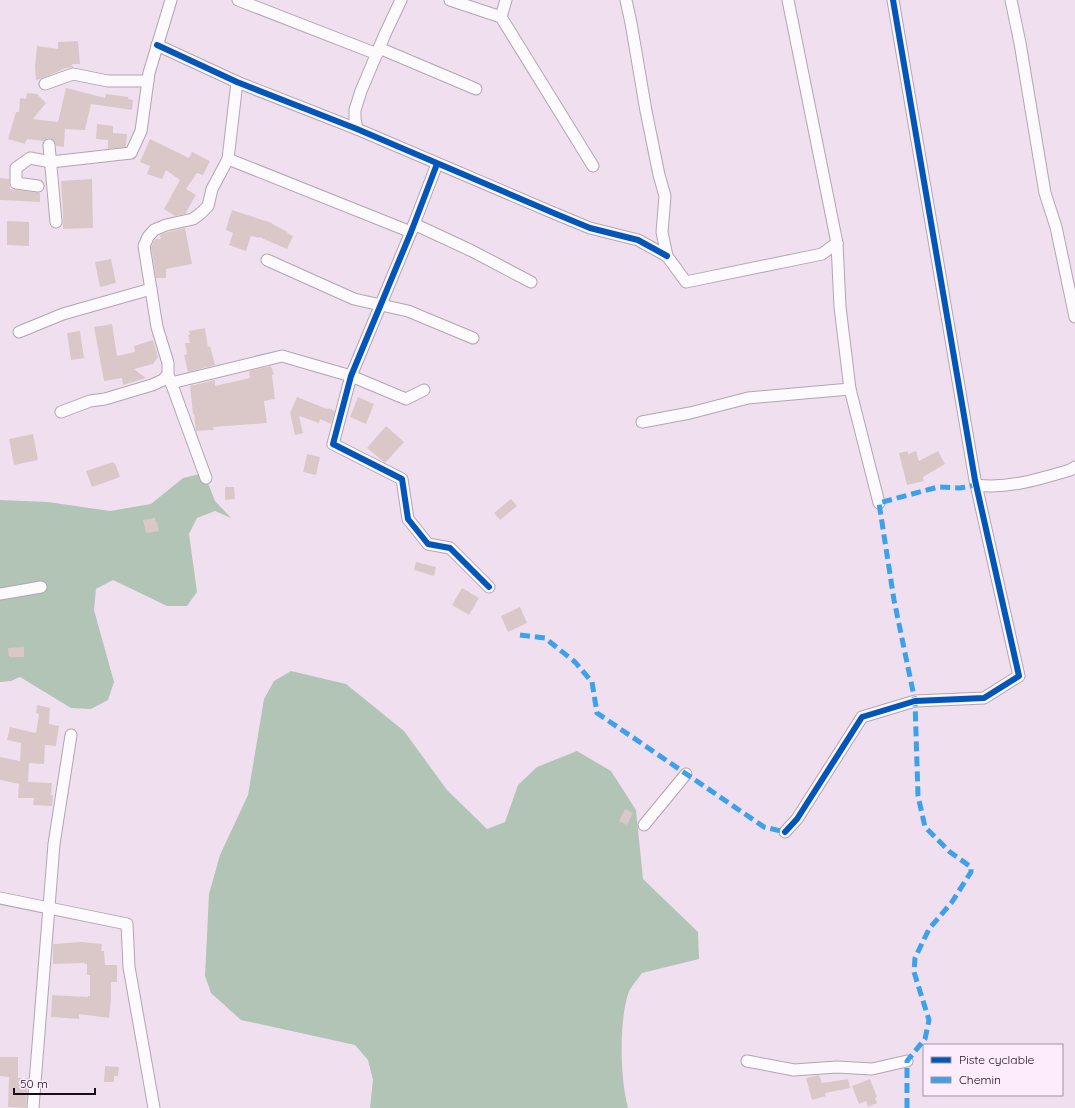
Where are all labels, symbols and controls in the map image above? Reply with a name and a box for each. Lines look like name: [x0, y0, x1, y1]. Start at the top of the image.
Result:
legend: [923, 1044, 1063, 1096]
text: Piste cyclable: [959, 1052, 1035, 1067]
scale bar: [14, 1070, 95, 1096]
text: Chemin: [959, 1072, 1001, 1087]
text: 50 m: [20, 1076, 48, 1091]

